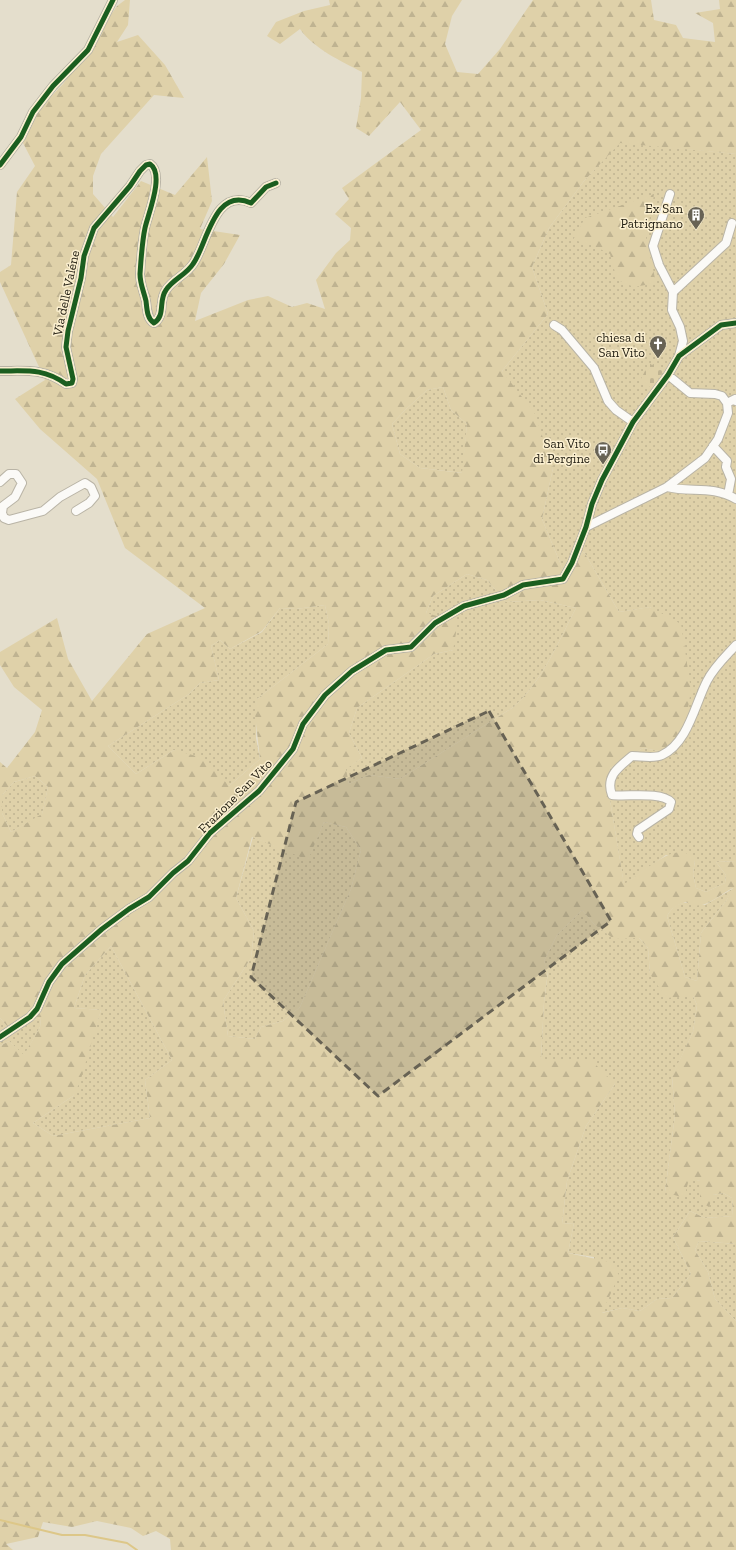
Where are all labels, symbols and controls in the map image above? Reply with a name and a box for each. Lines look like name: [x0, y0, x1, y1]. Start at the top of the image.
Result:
place label: Ex San Patrignano: [620, 201, 684, 231]
building icon: Ex San Patrignano: [686, 205, 706, 230]
street label: Via delle Valéne: [49, 249, 82, 338]
place label: chiesa di San Vito: [596, 330, 645, 360]
church icon: chiesa di San Vito: [648, 334, 668, 359]
place label: San Vito di Pergine: [533, 436, 590, 466]
bus stop icon: San Vito di Pergine: [593, 440, 613, 465]
street label: Frazione San Vito: [195, 756, 275, 836]

